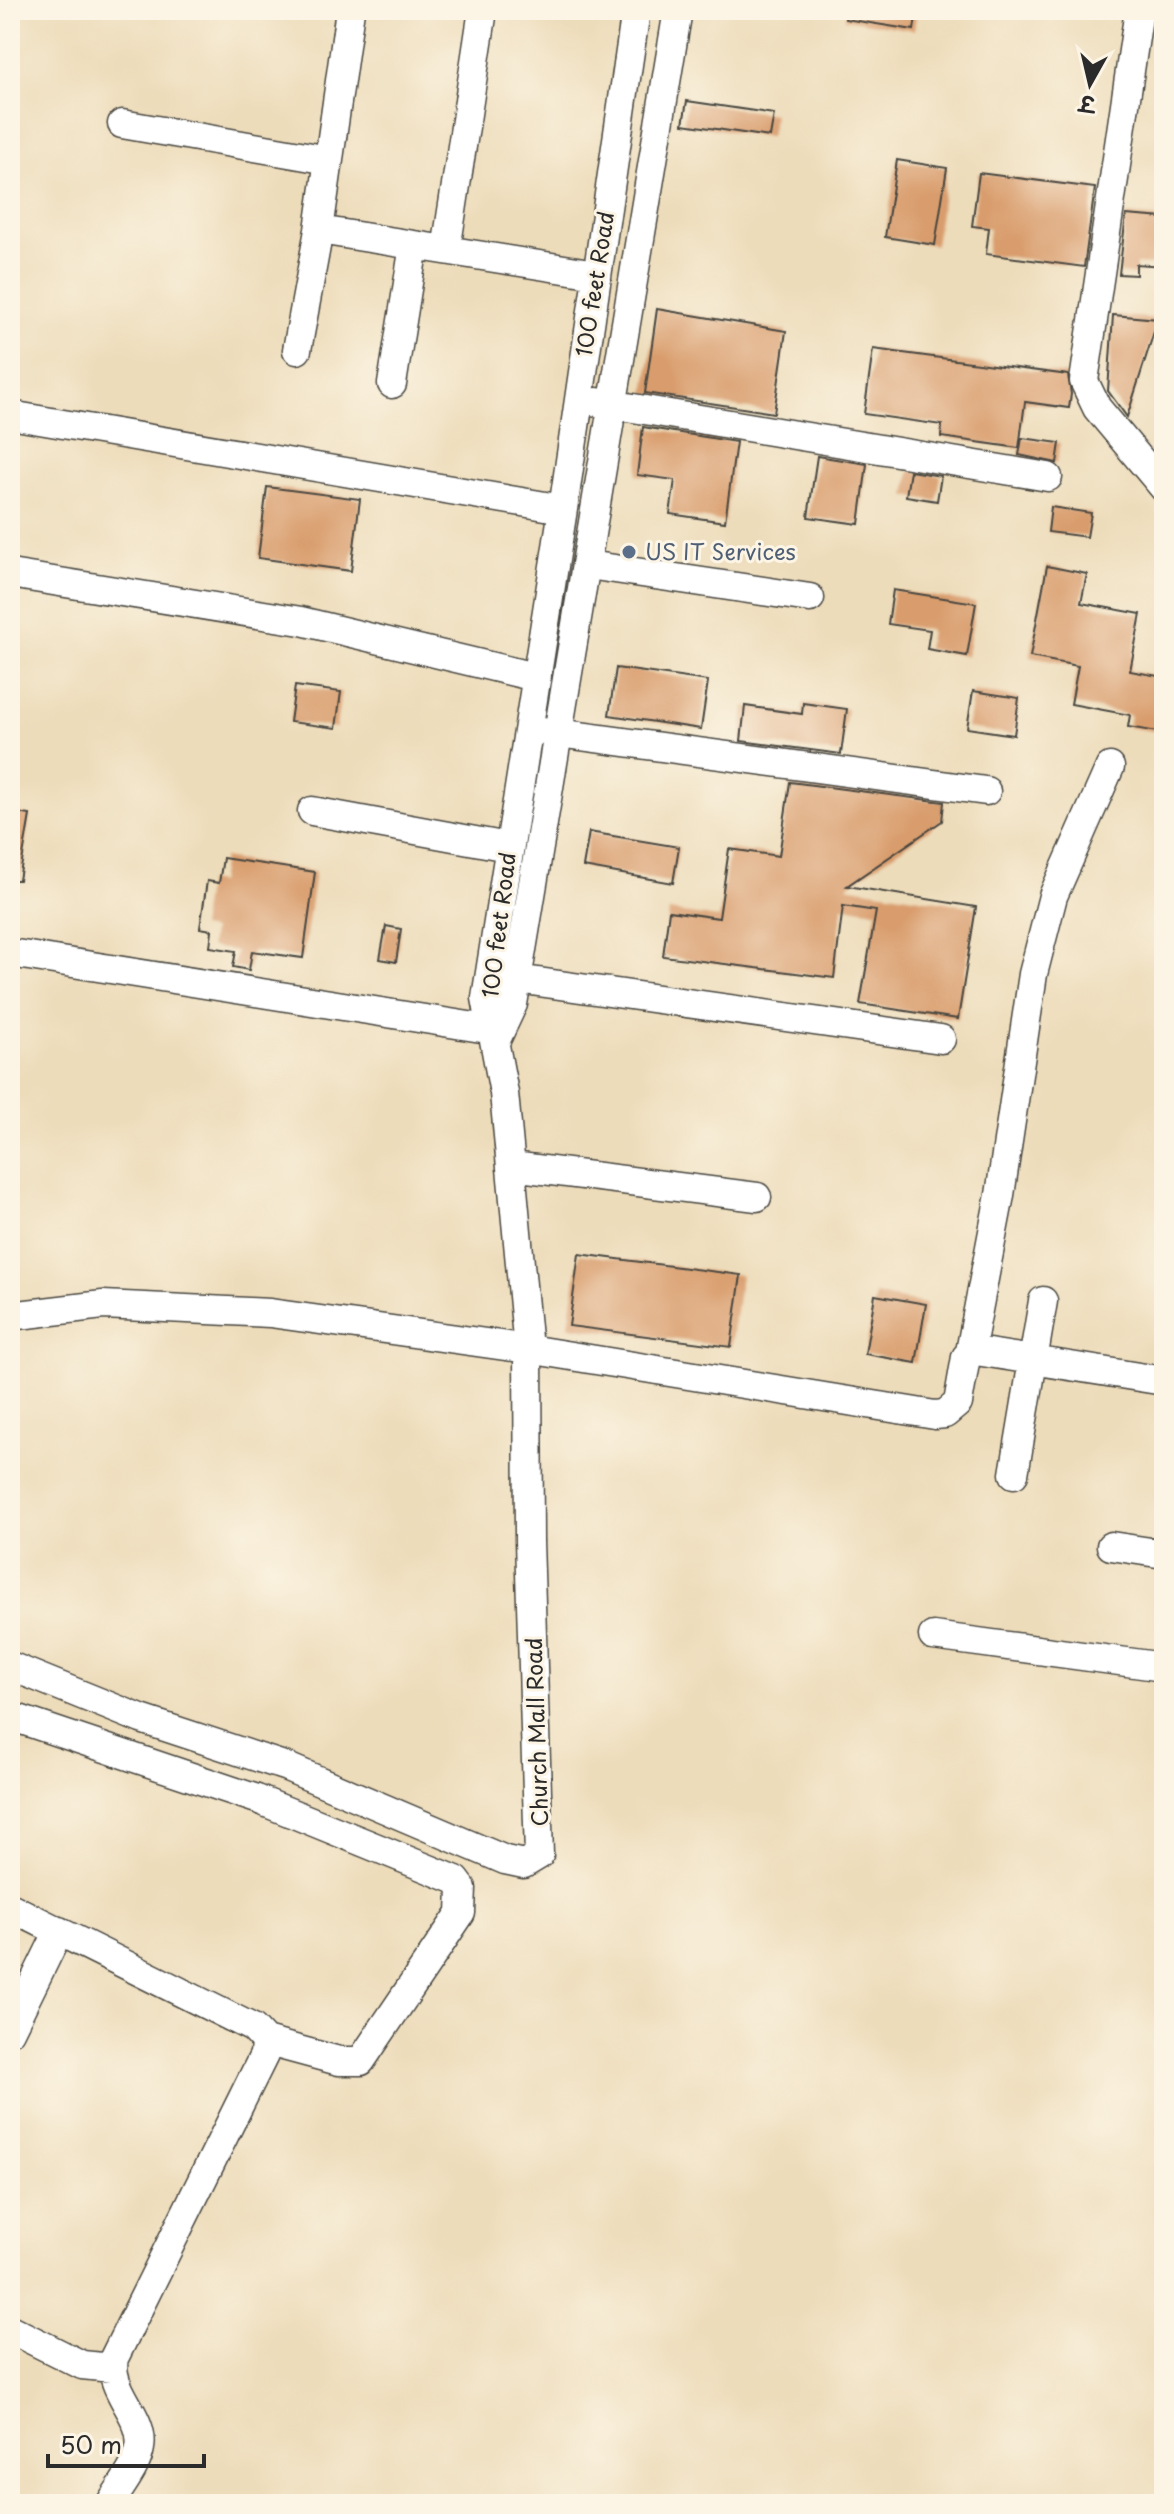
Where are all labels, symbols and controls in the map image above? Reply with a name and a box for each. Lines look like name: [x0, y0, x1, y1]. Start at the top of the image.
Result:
north arrow: [1050, 44, 1130, 124]
text: उ: [1075, 88, 1099, 123]
street label: 100 feet Road: [566, 209, 621, 359]
place label: US IT Services: [645, 534, 796, 567]
marker: US IT Services: [620, 543, 638, 561]
street label: 100 feet Road: [472, 850, 523, 1000]
street label: Church Mall Road: [516, 1637, 555, 1827]
scale bar: [48, 2418, 204, 2468]
text: 50 m: [60, 2426, 122, 2462]

